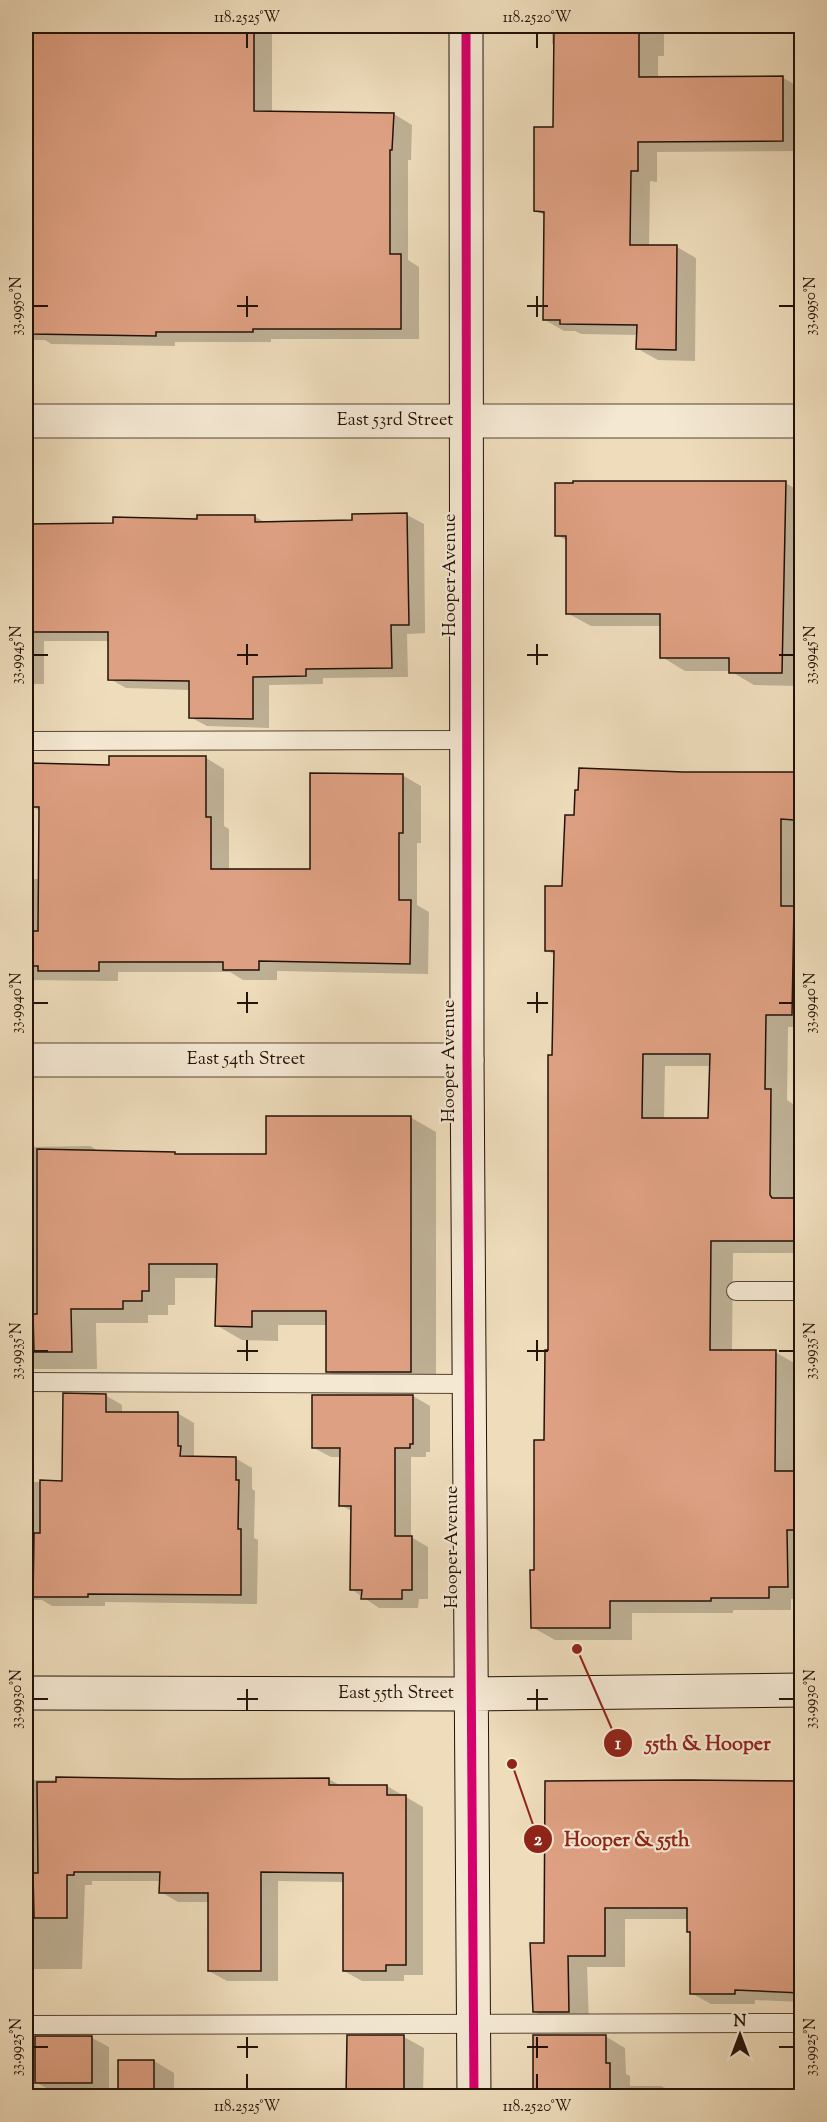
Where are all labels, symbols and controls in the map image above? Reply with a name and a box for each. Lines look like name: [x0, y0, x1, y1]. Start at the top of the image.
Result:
text: 118.2525°W: [214, 8, 280, 29]
text: 118.2520°W: [503, 8, 572, 29]
text: 33.9950°N: [7, 276, 28, 335]
text: 33.9950°N: [801, 276, 822, 335]
street label: East 53rd Street: [337, 408, 453, 434]
street label: Hooper Avenue: [438, 514, 464, 636]
text: 33.9945°N: [7, 626, 28, 684]
text: 33.9945°N: [801, 626, 822, 684]
text: 33.9940°N: [7, 972, 28, 1034]
text: 33.9940°N: [801, 972, 822, 1034]
street label: Hooper Avenue: [437, 1000, 463, 1122]
street label: East 54th Street: [187, 1047, 305, 1073]
text: 33.9935°N: [7, 1322, 28, 1380]
text: 33.9935°N: [801, 1322, 822, 1380]
street label: Hooper Avenue: [440, 1486, 466, 1608]
text: 33.9930°N: [7, 1669, 28, 1729]
text: 33.9930°N: [801, 1669, 822, 1729]
street label: East 55th Street: [338, 1681, 454, 1707]
callout: 55th & Hooper: [603, 1724, 782, 1762]
text: 55th & Hooper: [643, 1731, 771, 1760]
text: 1: [615, 1732, 622, 1758]
callout: Hooper & 55th: [523, 1820, 702, 1858]
text: Hooper & 55th: [564, 1827, 690, 1856]
text: 2: [534, 1828, 543, 1854]
north arrow: [710, 2005, 770, 2065]
text: N: [734, 2011, 747, 2034]
text: 33.9925°N: [7, 2018, 28, 2076]
text: 33.9925°N: [801, 2018, 822, 2076]
text: 118.2525°W: [214, 2097, 280, 2118]
text: 118.2520°W: [503, 2097, 572, 2118]

